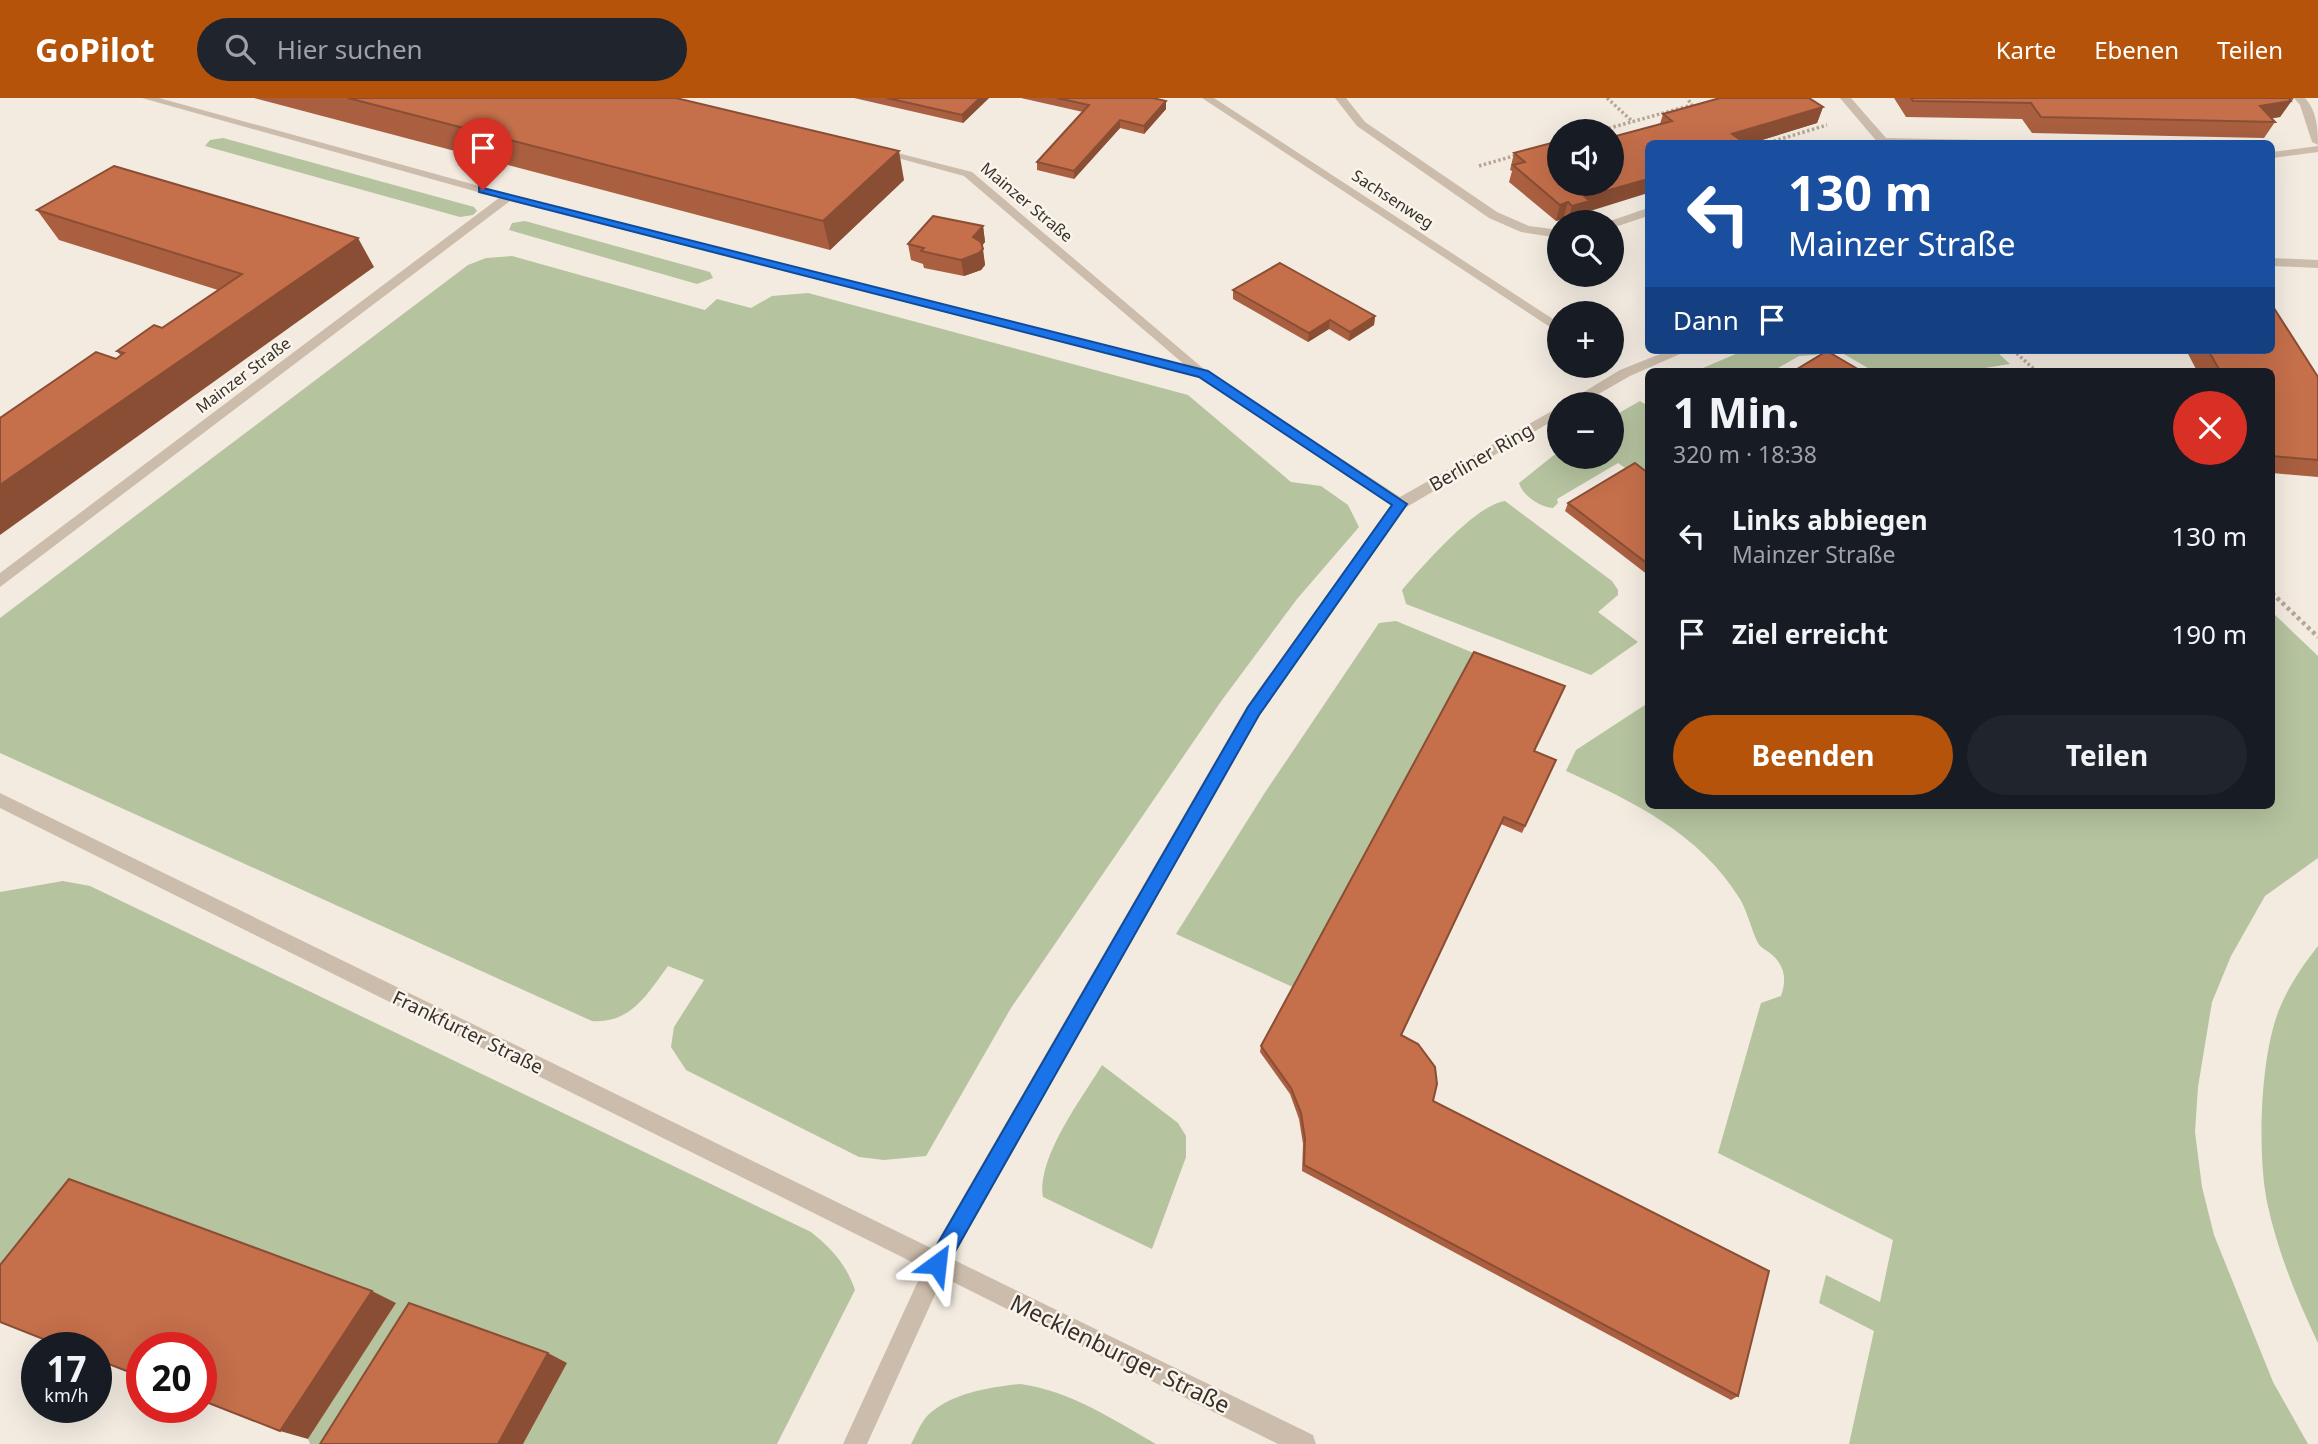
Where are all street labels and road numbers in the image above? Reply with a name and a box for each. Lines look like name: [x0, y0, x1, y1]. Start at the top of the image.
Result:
street label: Mainzer Straße: [976, 157, 1078, 247]
street label: Sachsenweg: [1348, 164, 1438, 234]
street label: Mainzer Straße: [191, 332, 295, 418]
street label: Berliner Ring: [1424, 417, 1538, 497]
street label: Frankfurter Straße: [388, 984, 548, 1080]
street label: Mecklenburger Straße: [1005, 1286, 1236, 1420]

